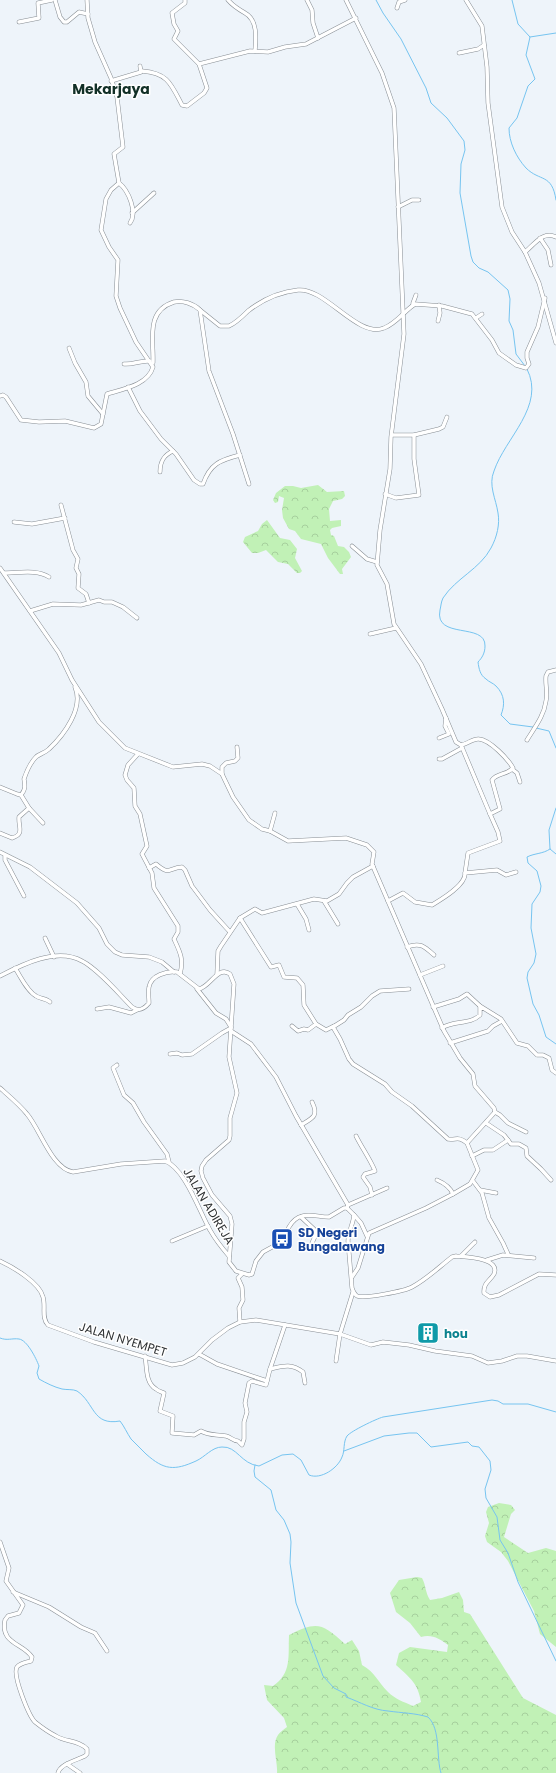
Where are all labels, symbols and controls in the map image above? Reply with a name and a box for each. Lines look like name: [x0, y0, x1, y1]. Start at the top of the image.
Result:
district label: Mekarjaya: [72, 79, 150, 99]
street label: JALAN ADIREJA: [179, 1164, 239, 1248]
place label: SD Negeri Bungalawang: [298, 1224, 385, 1255]
bus stop icon: SD Negeri Bungalawang: [269, 1226, 295, 1252]
street label: JALAN NYEMPET: [77, 1318, 169, 1361]
building icon: hou: [415, 1320, 441, 1346]
place label: hou: [444, 1325, 468, 1342]

